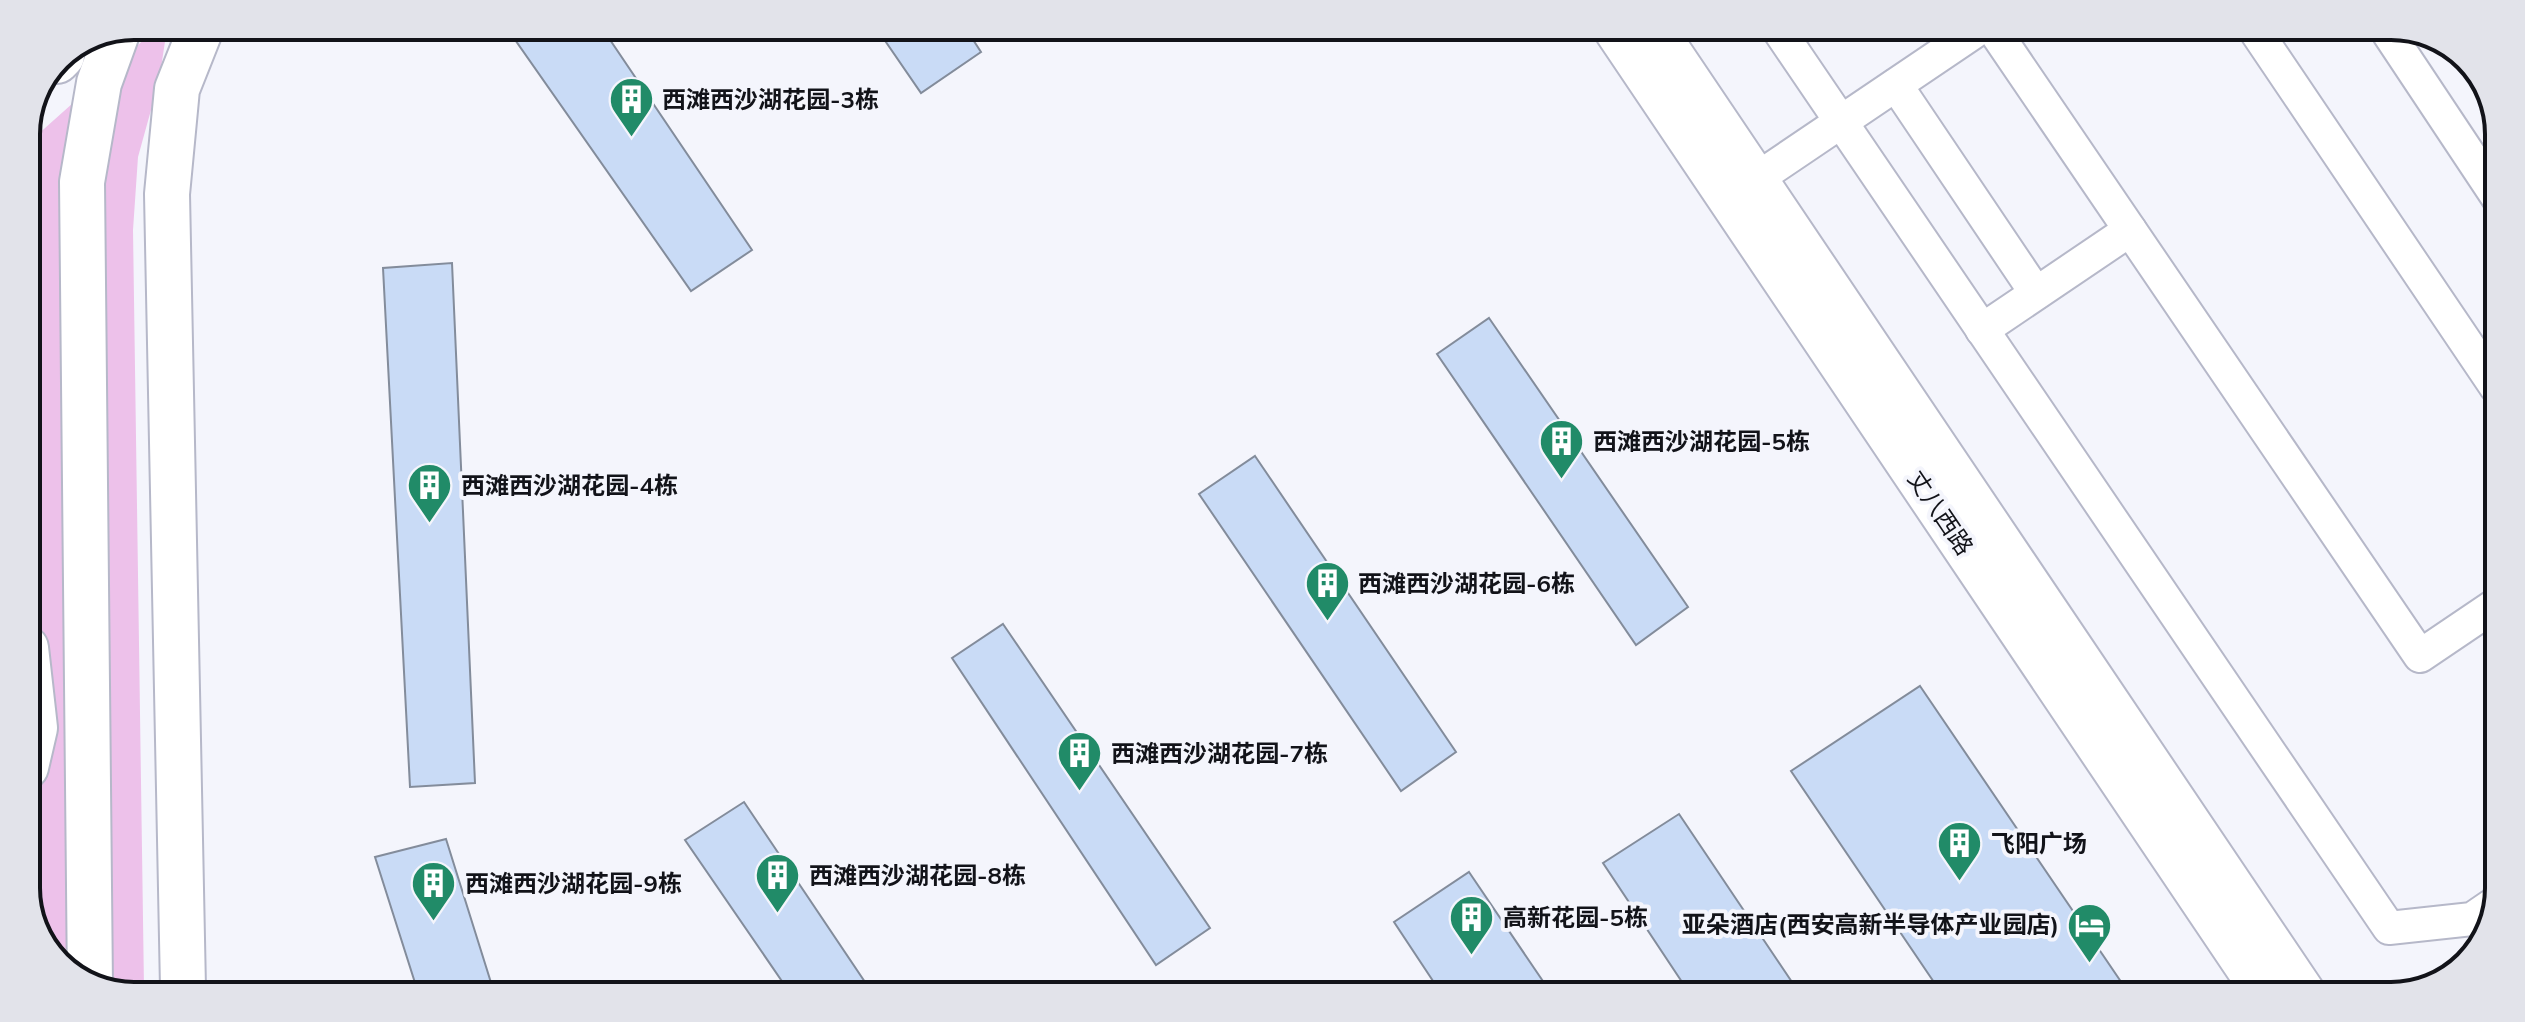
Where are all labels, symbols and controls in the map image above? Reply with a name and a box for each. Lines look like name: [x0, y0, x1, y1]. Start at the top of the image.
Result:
building icon: 西滩西沙湖花园-3栋: [607, 76, 655, 139]
place label: 西滩西沙湖花园-3栋: [662, 84, 879, 114]
building icon: 西滩西沙湖花园-5栋: [1538, 418, 1586, 481]
place label: 西滩西沙湖花园-5栋: [1593, 426, 1810, 456]
building icon: 西滩西沙湖花园-4栋: [406, 462, 454, 525]
street label: 丈八西路: [1902, 464, 1980, 561]
place label: 西滩西沙湖花园-4栋: [461, 470, 678, 500]
building icon: 西滩西沙湖花园-6栋: [1303, 560, 1351, 623]
place label: 西滩西沙湖花园-6栋: [1358, 568, 1575, 598]
building icon: 西滩西沙湖花园-7栋: [1056, 730, 1104, 793]
place label: 西滩西沙湖花园-7栋: [1111, 738, 1328, 768]
building icon: 飞阳广场: [1936, 820, 1984, 883]
place label: 飞阳广场: [1991, 828, 2087, 858]
building icon: 西滩西沙湖花园-8栋: [754, 852, 802, 915]
building icon: 西滩西沙湖花园-9栋: [410, 860, 458, 923]
place label: 西滩西沙湖花园-8栋: [809, 860, 1026, 890]
place label: 西滩西沙湖花园-9栋: [465, 868, 682, 898]
building icon: 高新花园-5栋: [1448, 894, 1496, 957]
hotel icon: 亚朵酒店(西安高新半导体产业园店): [2066, 901, 2114, 964]
place label: 高新花园-5栋: [1503, 902, 1648, 932]
place label: 亚朵酒店(西安高新半导体产业园店): [1682, 909, 2059, 939]

